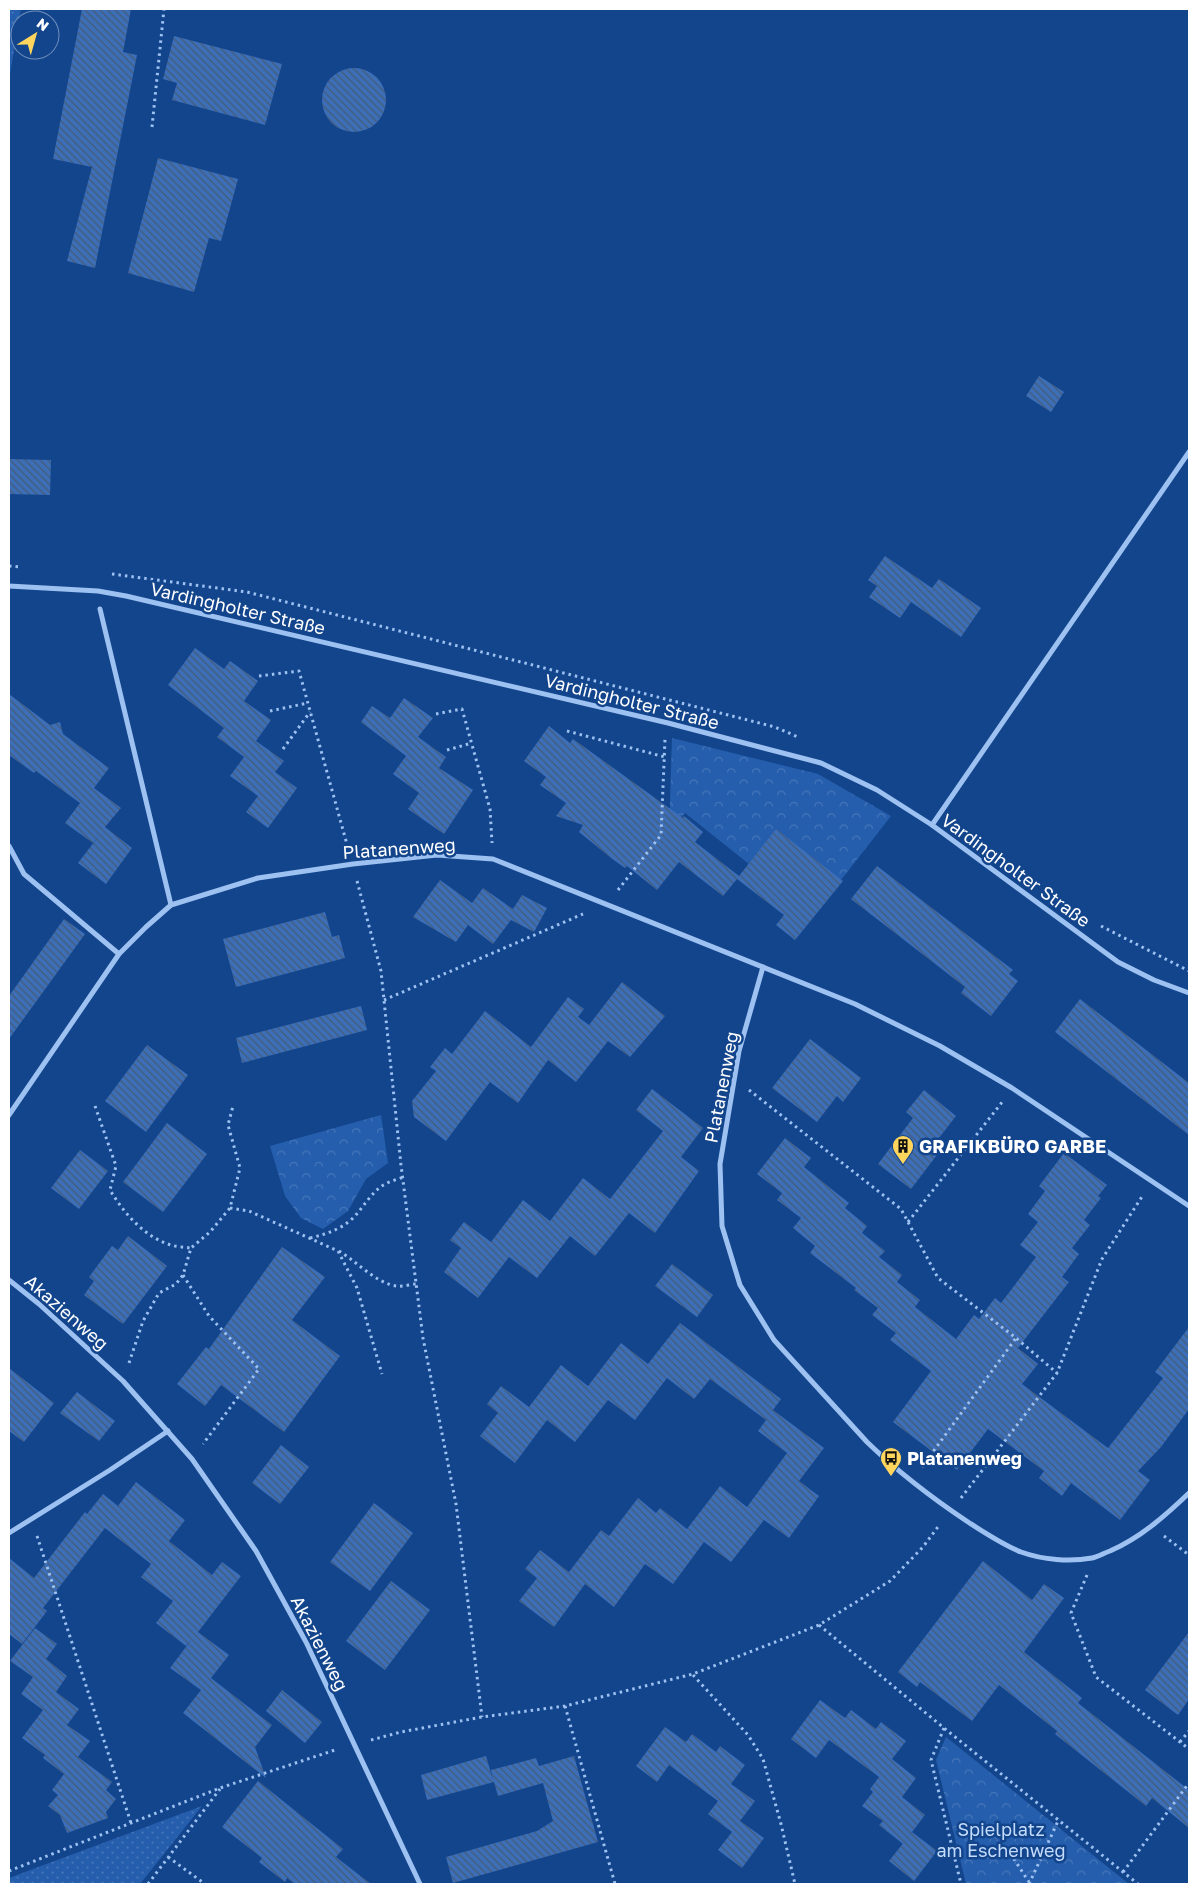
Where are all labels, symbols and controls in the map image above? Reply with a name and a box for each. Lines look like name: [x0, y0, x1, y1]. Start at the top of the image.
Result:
north arrow: [10, 10, 60, 60]
text: N: [34, 14, 52, 34]
street label: Vardingholter Straße: [148, 577, 328, 639]
street label: Vardingholter Straße: [543, 669, 721, 733]
street label: Vardingholter Straße: [937, 809, 1095, 931]
street label: Platanenweg: [342, 833, 456, 863]
street label: Platanenweg: [699, 1029, 743, 1145]
building icon: GRAFIKBÜRO GARBE: [891, 1134, 915, 1165]
place label: GRAFIKBÜRO GARBE: [919, 1135, 1106, 1157]
street label: Akazienweg: [21, 1270, 113, 1354]
bus stop icon: Platanenweg: [879, 1446, 903, 1477]
place label: Platanenweg: [907, 1447, 1022, 1469]
street label: Akazienweg: [287, 1592, 353, 1694]
park label: Spielplatz am Eschenweg: [936, 1818, 1066, 1861]

